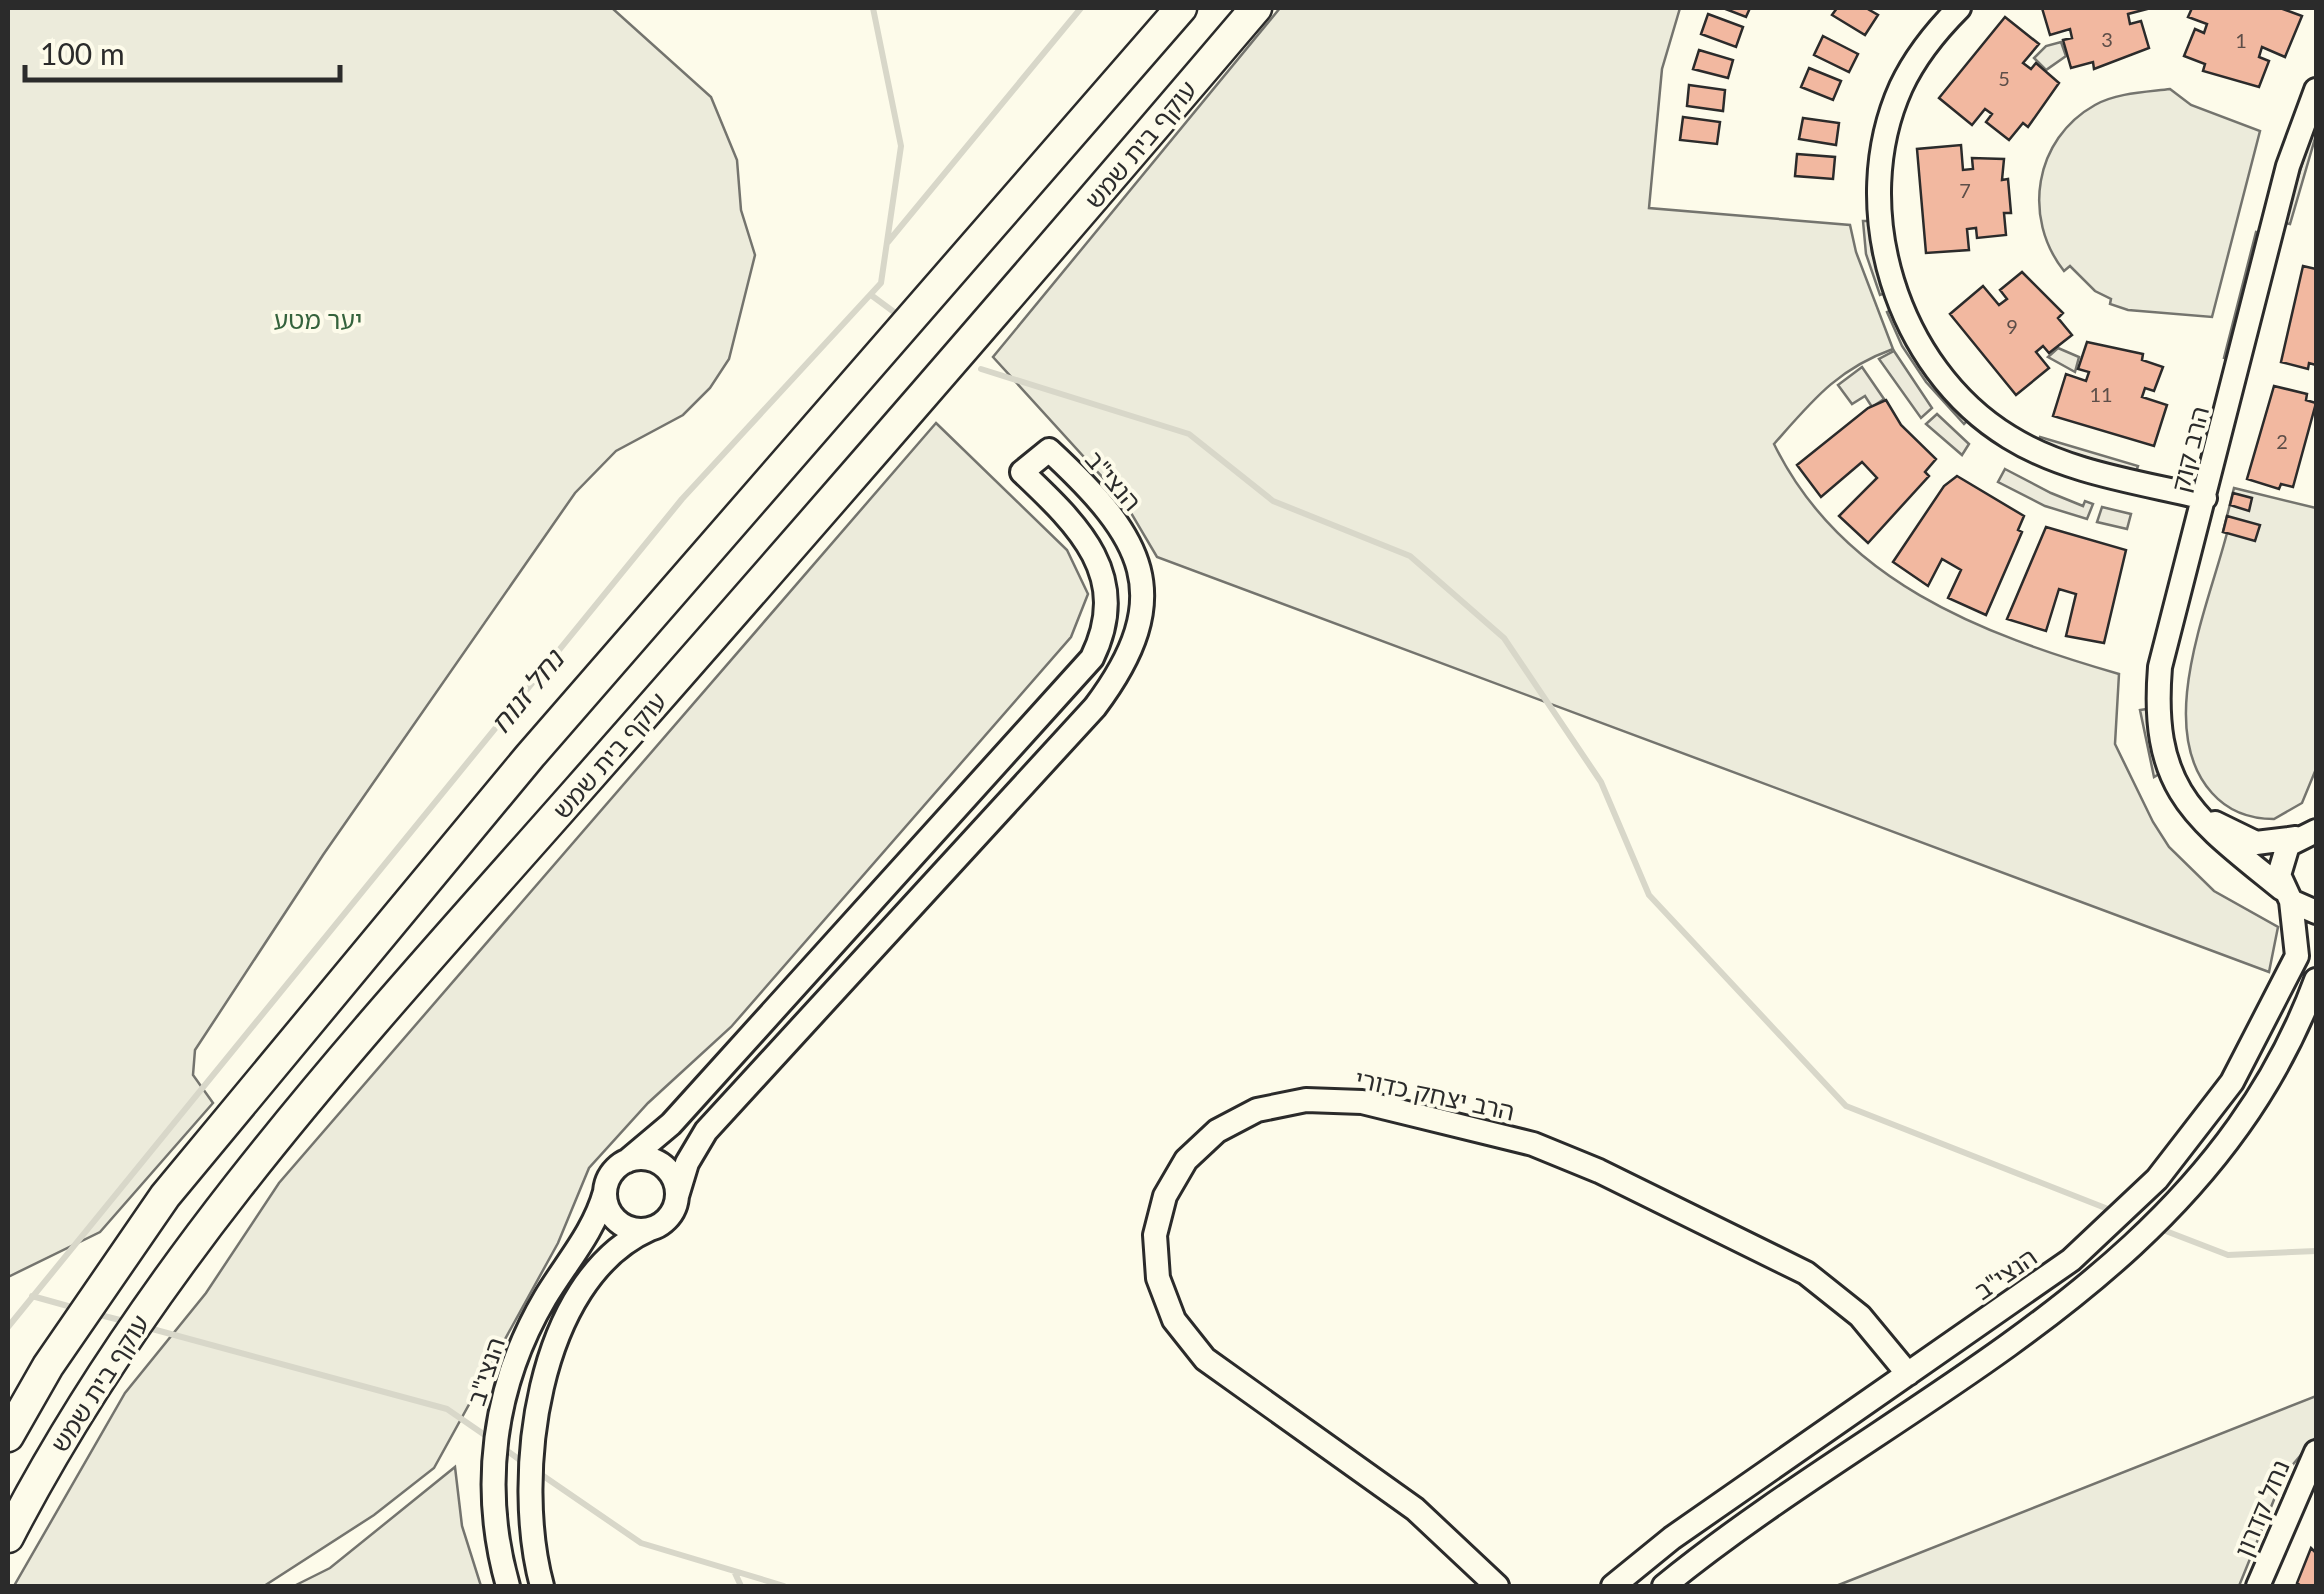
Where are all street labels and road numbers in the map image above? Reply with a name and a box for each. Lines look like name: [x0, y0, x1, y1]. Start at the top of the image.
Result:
street label: עוקף בית שמש: [1078, 74, 1202, 214]
street label: הרב קוק: [2164, 403, 2214, 495]
street label: הנצי"ב: [1080, 444, 1148, 516]
street label: עוקף בית שמש: [546, 686, 672, 824]
street label: הרב יצחק כדורי: [1352, 1062, 1518, 1126]
street label: הנצי"ב: [1968, 1241, 2042, 1305]
street label: עוקף בית שמש: [43, 1309, 155, 1457]
street label: הנצי"ב: [460, 1333, 510, 1409]
street label: נחל קדרון: [2227, 1455, 2295, 1561]

